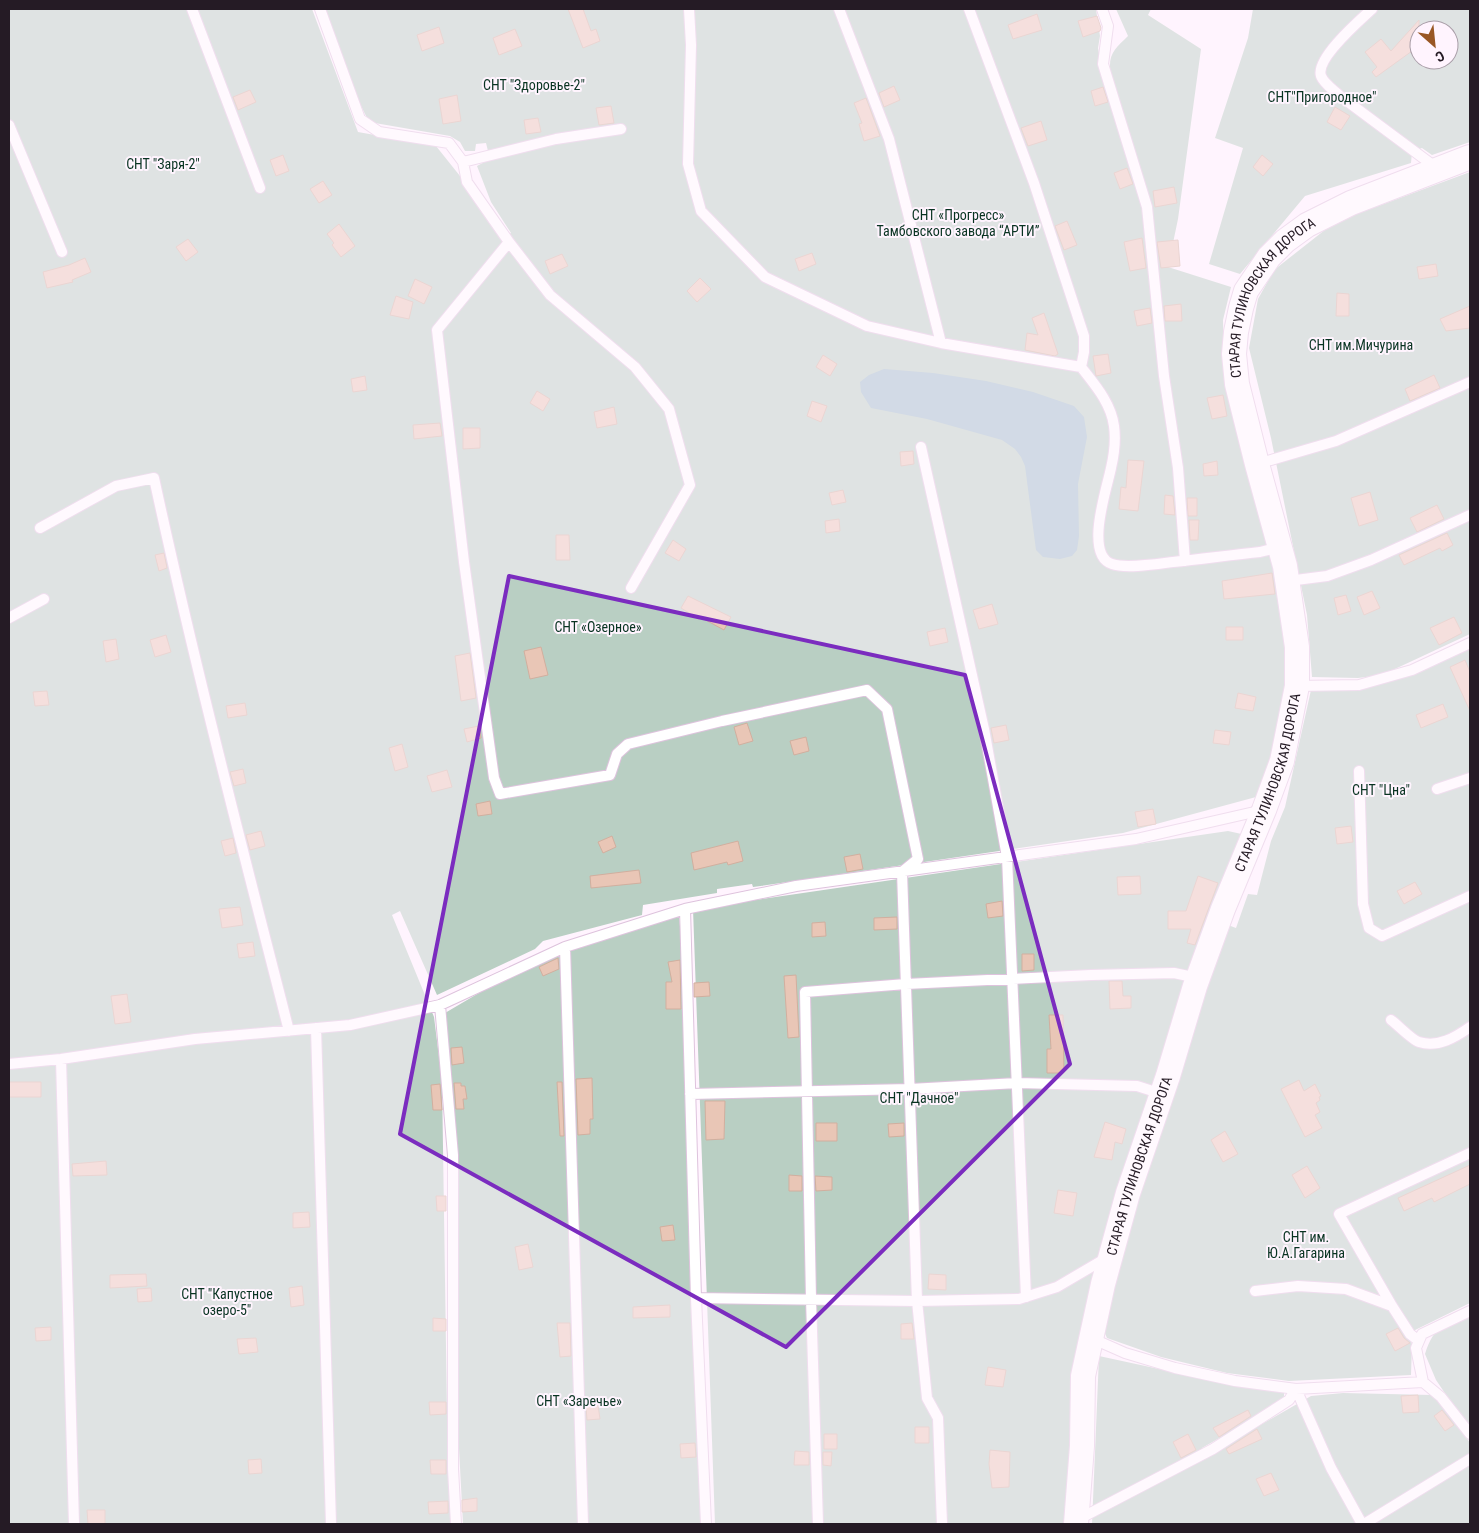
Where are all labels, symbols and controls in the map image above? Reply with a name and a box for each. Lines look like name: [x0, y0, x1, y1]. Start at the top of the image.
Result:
north arrow: [1409, 20, 1459, 70]
text: С: [1433, 48, 1447, 66]
park label: СНТ "Здоровье-2": [483, 77, 585, 93]
park label: СНТ"Пригородное": [1267, 89, 1377, 105]
park label: СНТ "Заря-2": [126, 156, 200, 172]
park label: СНТ «Прогресс» Тамбовского завода “АРТИ”: [877, 207, 1040, 239]
street label: СТАРАЯ ТУЛИНОВСКАЯ ДОРОГА: [1226, 214, 1318, 379]
park label: СНТ им.Мичурина: [1309, 337, 1413, 353]
park label: СНТ «Озерное»: [554, 619, 642, 635]
street label: СТАРАЯ ТУЛИНОВСКАЯ ДОРОГА: [1231, 692, 1303, 874]
park label: СНТ "Цна": [1352, 782, 1410, 798]
street label: СТАРАЯ ТУЛИНОВСКАЯ ДОРОГА: [1103, 1074, 1175, 1257]
park label: СНТ "Дачное": [880, 1090, 958, 1106]
park label: СНТ им. Ю.А.Гагарина: [1267, 1229, 1345, 1261]
park label: СНТ "Капустное озеро-5": [181, 1286, 273, 1318]
park label: СНТ «Заречье»: [536, 1393, 622, 1409]

